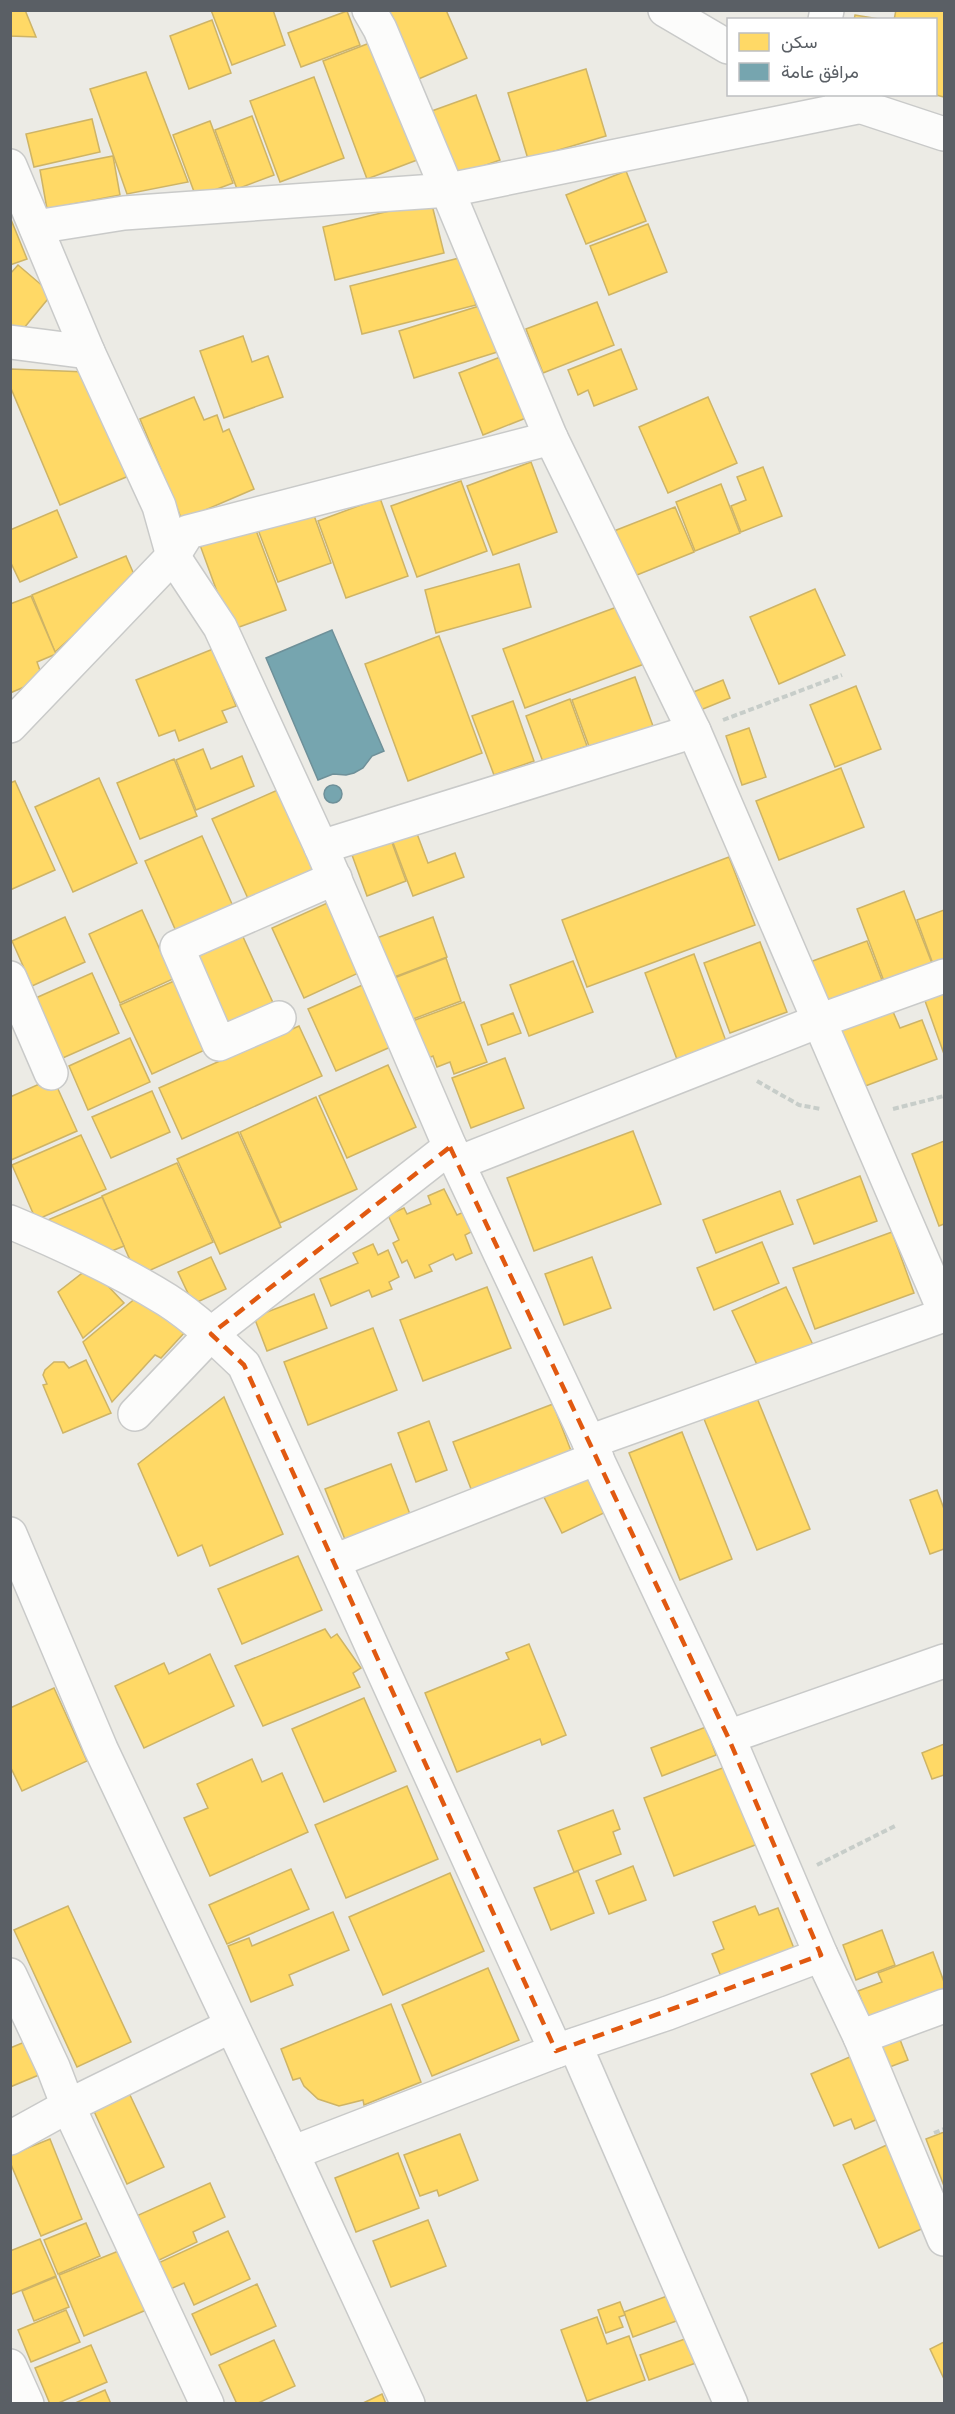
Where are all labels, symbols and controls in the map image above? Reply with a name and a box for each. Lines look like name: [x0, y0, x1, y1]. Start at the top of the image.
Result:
legend: [727, 18, 937, 96]
text: سكن: [781, 29, 817, 53]
text: مرافق عامة: [781, 59, 859, 83]

